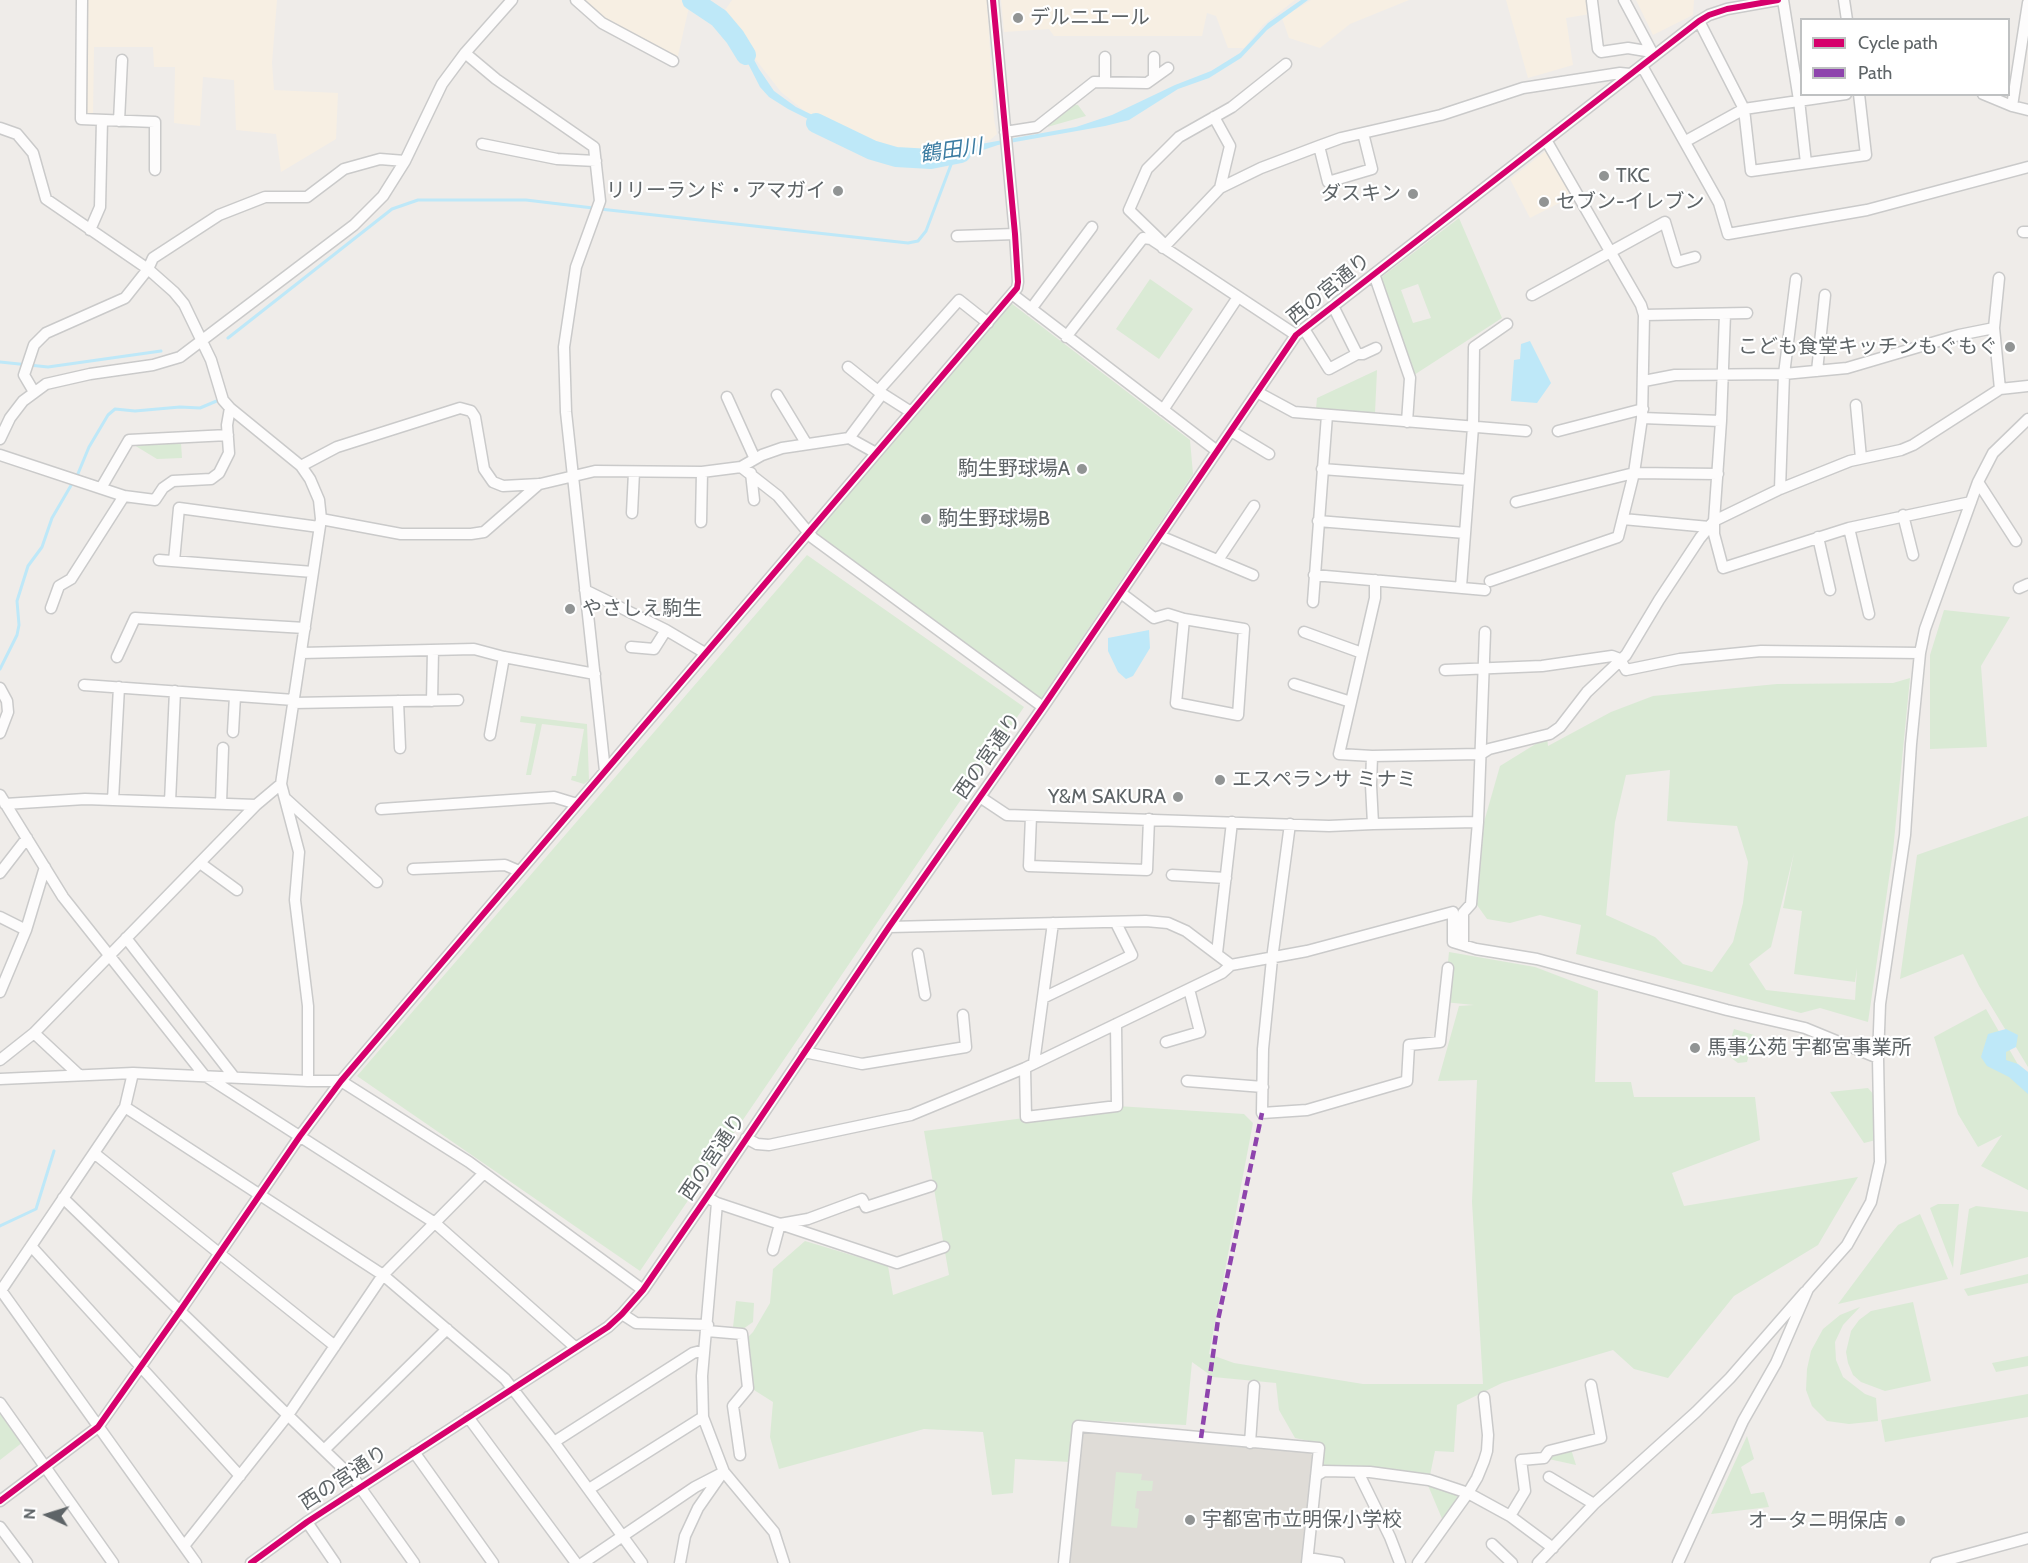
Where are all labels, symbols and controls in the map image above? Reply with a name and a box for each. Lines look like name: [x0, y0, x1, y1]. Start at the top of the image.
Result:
place label: デルニエール: [1030, 6, 1150, 30]
marker: デルニエール: [1011, 11, 1025, 25]
legend: [1800, 18, 2010, 96]
text: Cycle path: [1858, 32, 1938, 54]
text: Path: [1858, 62, 1892, 84]
water label: 鶴田川: [918, 134, 984, 168]
place label: TKC: [1616, 164, 1650, 188]
marker: TKC: [1597, 169, 1611, 183]
place label: リリーランド・アマガイ: [606, 179, 826, 203]
place label: ダスキン: [1321, 182, 1401, 206]
marker: リリーランド・アマガイ: [831, 184, 845, 198]
marker: ダスキン: [1406, 187, 1420, 201]
place label: セブン-イレブン: [1556, 190, 1704, 214]
marker: セブン-イレブン: [1537, 195, 1551, 209]
street label: 西の宮通り: [1283, 248, 1375, 330]
place label: こども食堂キッチンもぐもぐ: [1738, 335, 1998, 359]
marker: こども食堂キッチンもぐもぐ: [2003, 340, 2017, 354]
place label: 駒生野球場A: [958, 457, 1070, 481]
marker: 駒生野球場A: [1075, 462, 1089, 476]
place label: 駒生野球場B: [938, 507, 1050, 531]
marker: 駒生野球場B: [919, 512, 933, 526]
place label: やさしえ駒生: [582, 597, 702, 621]
marker: やさしえ駒生: [563, 602, 577, 616]
street label: 西の宮通り: [949, 708, 1027, 804]
place label: エスペランサ ミナミ: [1232, 768, 1416, 792]
marker: エスペランサ ミナミ: [1213, 773, 1227, 787]
place label: Y&M SAKURA: [1048, 785, 1166, 809]
marker: Y&M SAKURA: [1171, 790, 1185, 804]
place label: 馬事公苑 宇都宮事業所: [1707, 1036, 1911, 1060]
marker: 馬事公苑 宇都宮事業所: [1688, 1041, 1702, 1055]
street label: 西の宮通り: [675, 1109, 751, 1205]
street label: 西の宮通り: [296, 1441, 392, 1515]
north arrow: [18, 1485, 78, 1545]
text: N: [20, 1507, 39, 1520]
place label: 宇都宮市立明保小学校: [1202, 1508, 1402, 1532]
place label: オータニ明保店: [1748, 1509, 1888, 1533]
marker: 宇都宮市立明保小学校: [1183, 1513, 1197, 1527]
marker: オータニ明保店: [1893, 1514, 1907, 1528]

